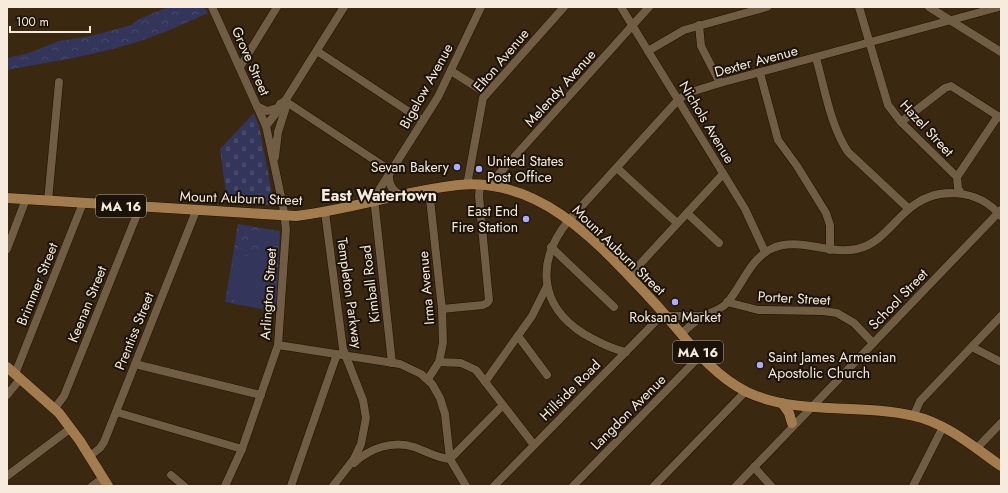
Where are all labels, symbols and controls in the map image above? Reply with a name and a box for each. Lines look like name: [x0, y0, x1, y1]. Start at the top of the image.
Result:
scale bar: [10, 8, 90, 34]
text: 100 m: [16, 13, 49, 31]
street label: Grove Street: [227, 23, 275, 99]
street label: Elton Avenue: [469, 24, 533, 96]
street label: Bigelow Avenue: [394, 40, 458, 132]
street label: Dexter Avenue: [712, 40, 800, 82]
street label: Melendy Avenue: [520, 45, 600, 131]
street label: Nichols Avenue: [675, 77, 739, 167]
street label: Hazel Street: [895, 95, 959, 161]
place label: United States Post Office: [487, 151, 564, 187]
place label: Sevan Bakery: [371, 157, 450, 177]
marker: Sevan Bakery: [452, 162, 462, 172]
marker: United States Post Office: [474, 164, 484, 174]
district label: East Watertown: [321, 184, 437, 207]
street label: Mount Auburn Street: [179, 186, 303, 210]
road number: MA 16: [96, 195, 146, 217]
street label: Mount Auburn Street: [568, 200, 671, 300]
place label: East End Fire Station: [452, 201, 518, 237]
marker: East End Fire Station: [521, 214, 531, 224]
street label: Templeton Parkway: [332, 236, 368, 351]
street label: Brimmer Street: [11, 239, 63, 328]
street label: Kimball Road: [355, 244, 385, 324]
street label: Arlington Street: [255, 247, 281, 341]
street label: Irma Avenue: [413, 250, 439, 326]
street label: Keenan Street: [63, 262, 112, 345]
street label: School Street: [864, 264, 933, 334]
street label: Porter Street: [757, 286, 831, 310]
street label: Prentiss Street: [109, 288, 159, 373]
marker: Roksana Market: [670, 297, 680, 307]
place label: Roksana Market: [629, 307, 721, 327]
road number: MA 16: [673, 341, 723, 363]
place label: Saint James Armenian Apostolic Church: [768, 347, 896, 383]
street label: Hillside Road: [535, 355, 605, 425]
marker: Saint James Armenian Apostolic Church: [755, 360, 765, 370]
street label: Langdon Avenue: [586, 370, 670, 454]

